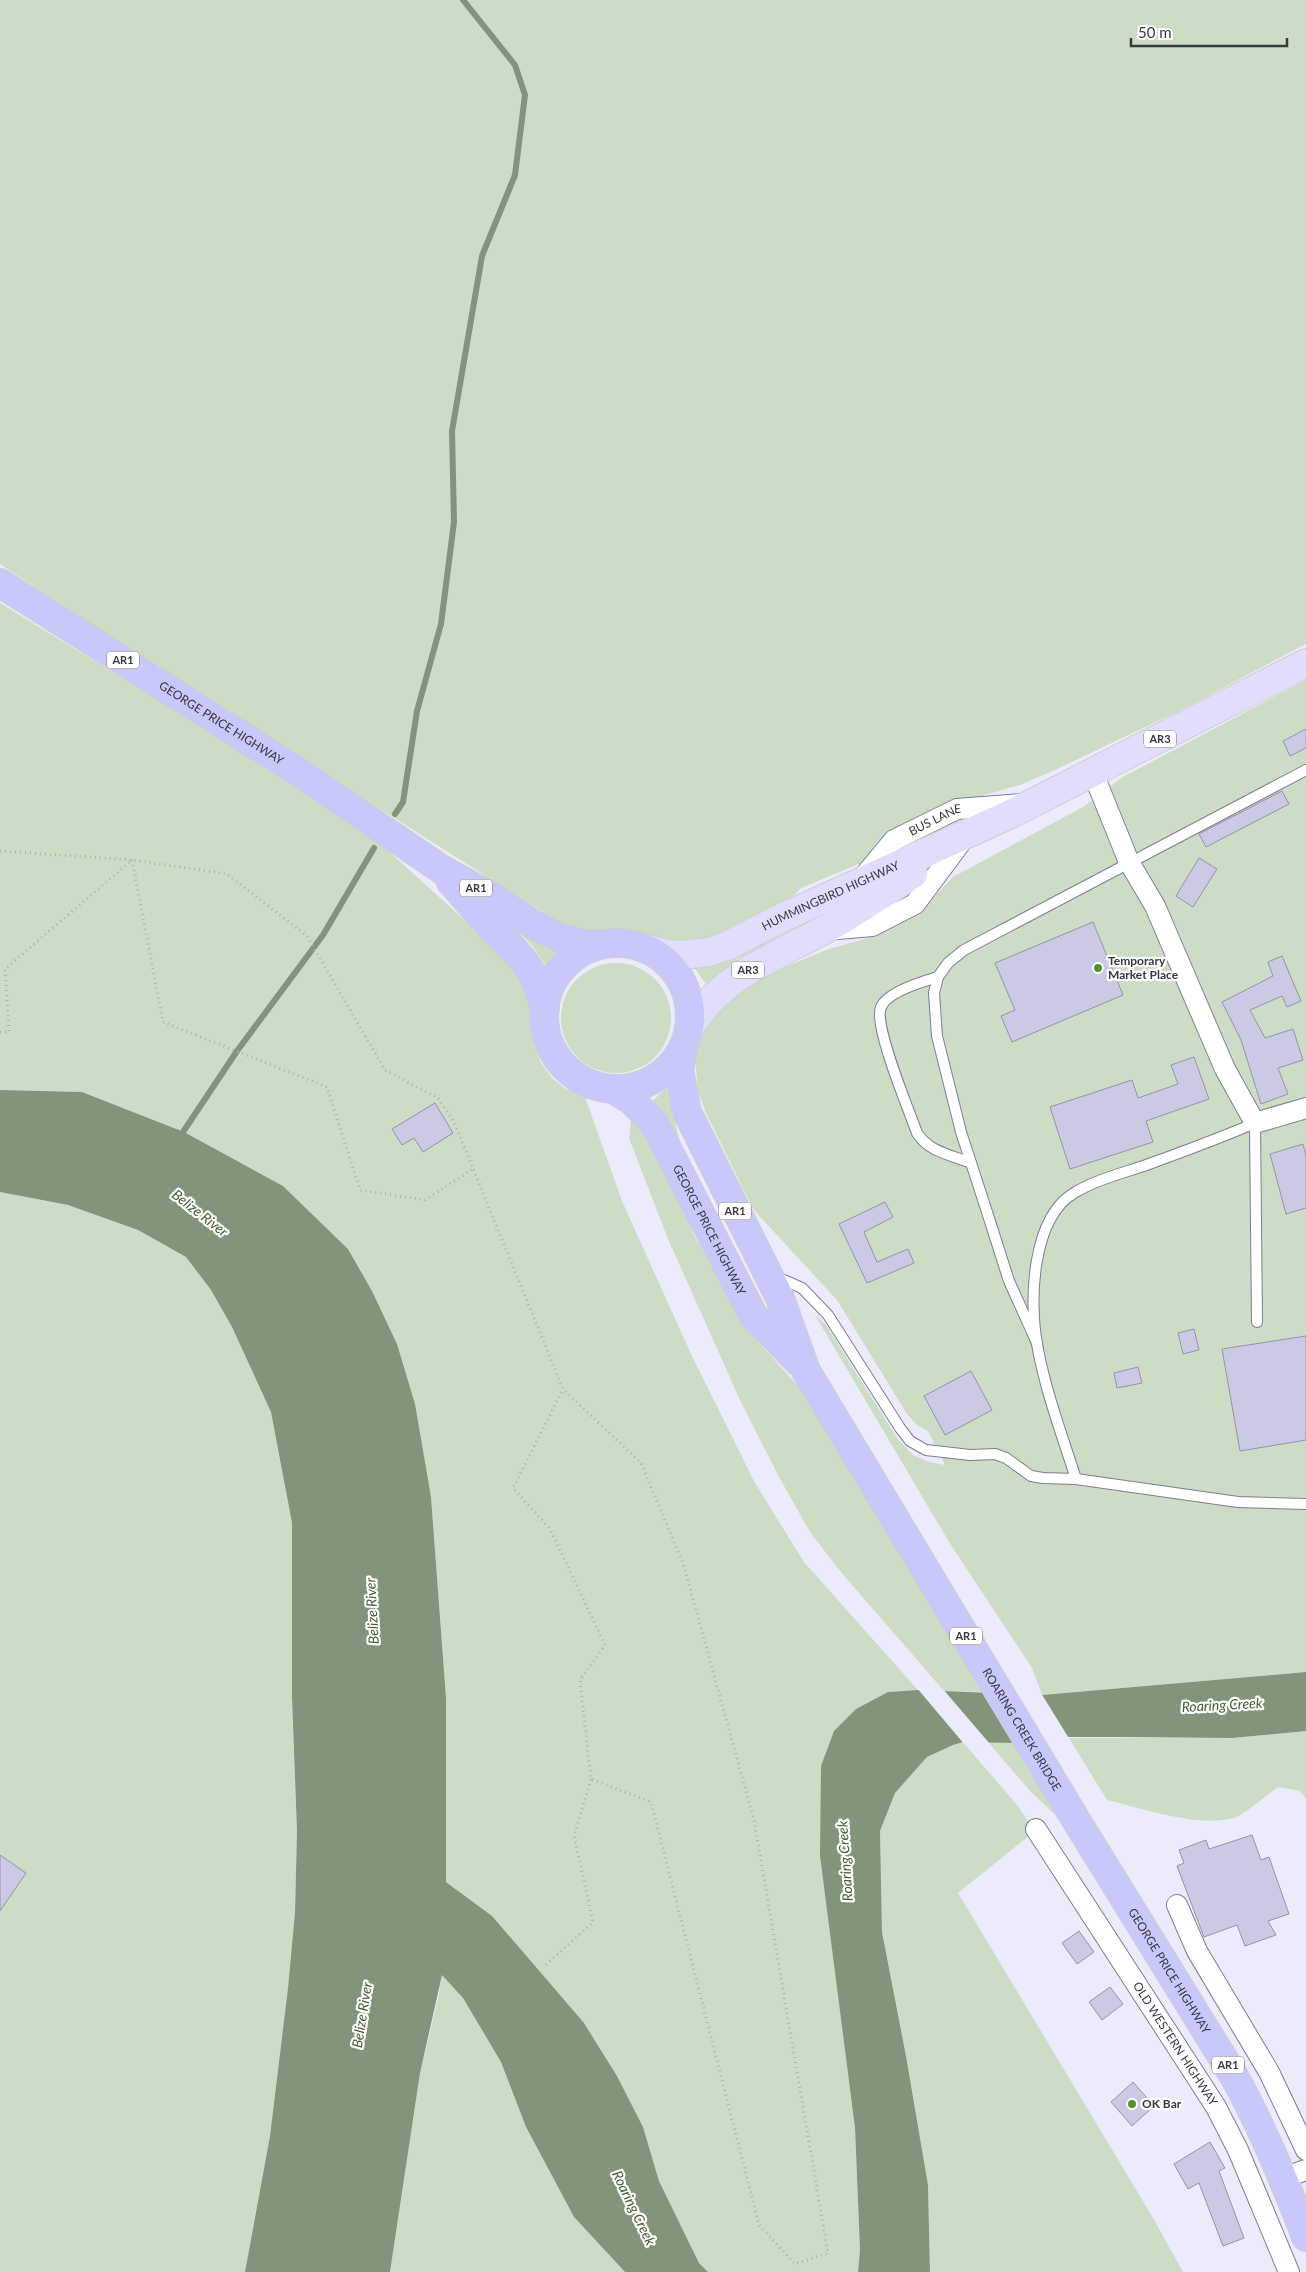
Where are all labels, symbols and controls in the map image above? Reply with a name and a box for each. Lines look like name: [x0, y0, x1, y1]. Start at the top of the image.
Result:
scale bar: [1131, 15, 1287, 47]
text: 50 m: [1138, 23, 1172, 41]
road number: AR1: [107, 652, 139, 668]
street label: GEORGE PRICE HIGHWAY: [156, 678, 287, 768]
road number: AR3: [1144, 731, 1176, 748]
street label: BUS LANE: [906, 801, 961, 839]
street label: HUMMINGBIRD HIGHWAY: [759, 857, 902, 934]
road number: AR1: [460, 880, 492, 896]
place label: Temporary Market Place: [1108, 953, 1179, 982]
road number: AR3: [732, 962, 764, 978]
marker: Temporary Market Place: [1092, 962, 1104, 974]
street label: GEORGE PRICE HIGHWAY: [670, 1162, 750, 1298]
water label: Belize River: [169, 1185, 232, 1240]
road number: AR1: [719, 1202, 751, 1220]
water label: Belize River: [361, 1577, 382, 1645]
road number: AR1: [950, 1628, 982, 1644]
street label: ROARING CREEK BRIDGE: [979, 1665, 1065, 1794]
water label: Roaring Creek: [1181, 1694, 1263, 1715]
water label: Roaring Creek: [833, 1820, 856, 1902]
street label: GEORGE PRICE HIGHWAY: [1125, 1905, 1214, 2037]
street label: OLD WESTERN HIGHWAY: [1130, 1979, 1221, 2109]
water label: Belize River: [348, 1981, 375, 2049]
road number: AR1: [1212, 2056, 1244, 2074]
place label: OK Bar: [1142, 2096, 1182, 2111]
marker: OK Bar: [1126, 2098, 1138, 2110]
water label: Roaring Creek: [609, 2168, 660, 2248]

